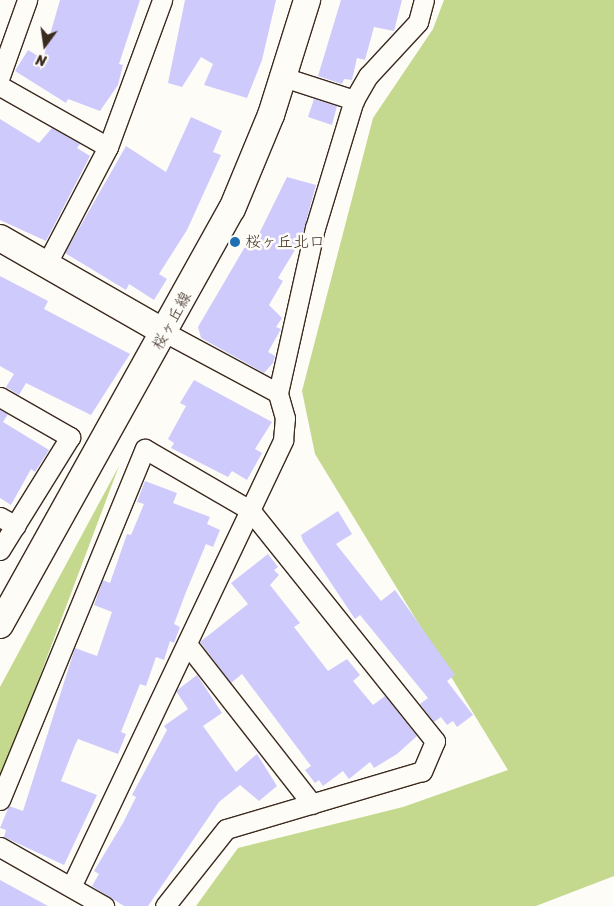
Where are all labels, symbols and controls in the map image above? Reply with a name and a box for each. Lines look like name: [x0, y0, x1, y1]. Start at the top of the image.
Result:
north arrow: [20, 20, 70, 70]
text: N: [34, 47, 49, 73]
place label: 桜ヶ丘北口: [245, 232, 325, 252]
marker: 桜ヶ丘北口: [229, 236, 241, 248]
street label: 桜ヶ丘線: [148, 288, 196, 354]

